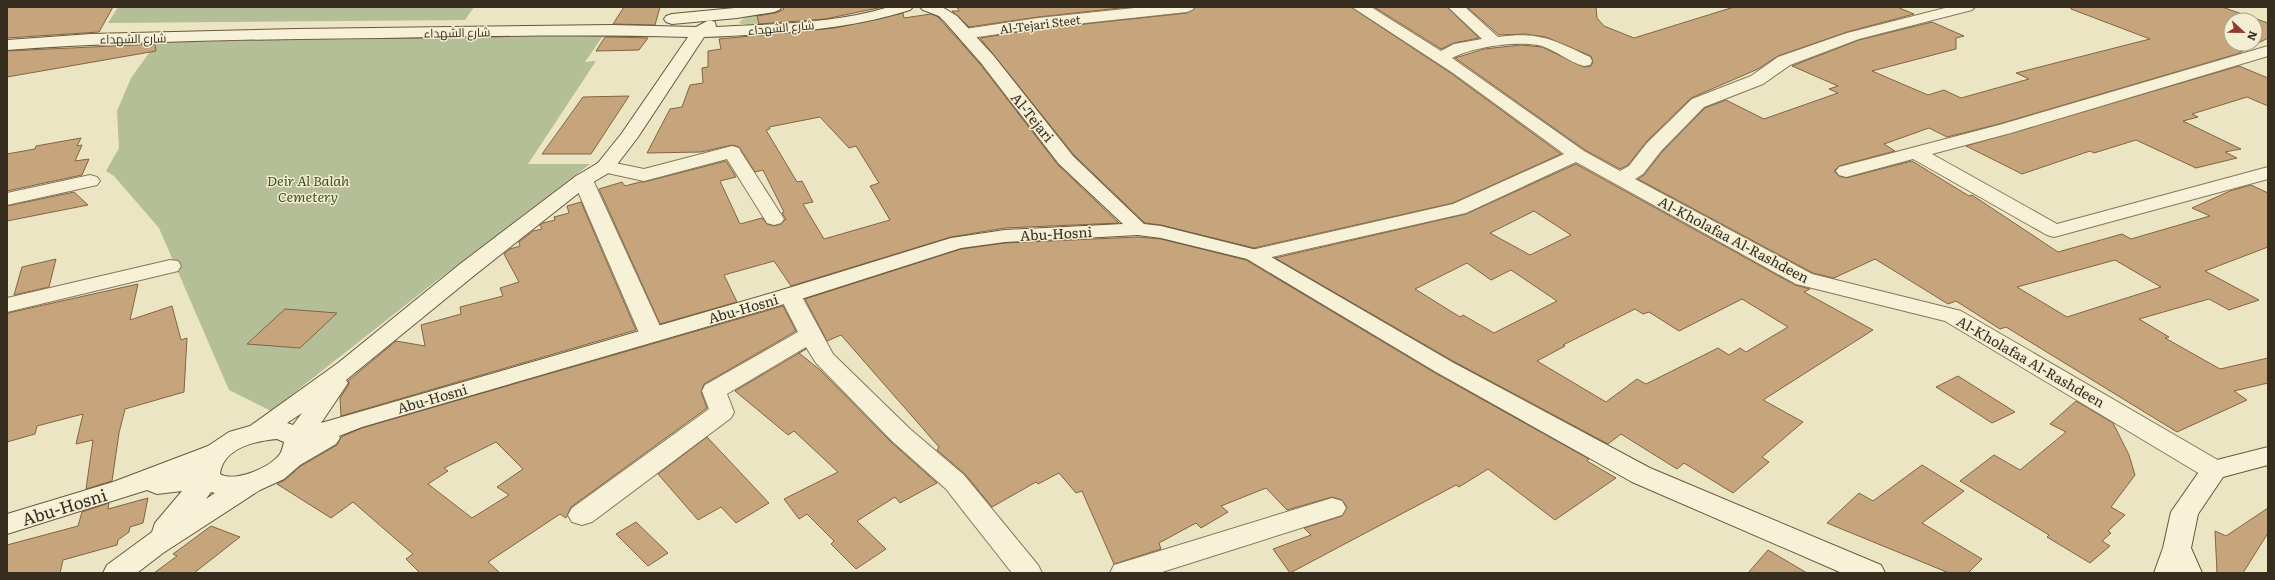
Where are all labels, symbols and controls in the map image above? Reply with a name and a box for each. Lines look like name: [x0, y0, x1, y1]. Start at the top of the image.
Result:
street label: Al-Tejari Steet: [998, 10, 1082, 38]
north arrow: [2223, 12, 2263, 52]
street label: شارع الشهداء: [747, 15, 815, 39]
street label: شارع الشهداء: [424, 22, 491, 42]
street label: شارع الشهداء: [100, 28, 167, 48]
text: N: [2244, 29, 2262, 43]
street label: Al-Tejari: [1007, 88, 1059, 146]
park label: Deir Al Balah Cemetery: [267, 170, 350, 206]
street label: Al-Kholafaa Al-Rashdeen: [1655, 191, 1813, 287]
street label: Abu-Hosni: [1019, 221, 1093, 245]
street label: Abu-Hosni: [706, 288, 781, 328]
street label: Al-Kholafaa Al-Rashdeen: [1953, 310, 2109, 412]
street label: Abu-Hosni: [395, 378, 470, 418]
street label: Abu-Hosni: [18, 481, 110, 531]

